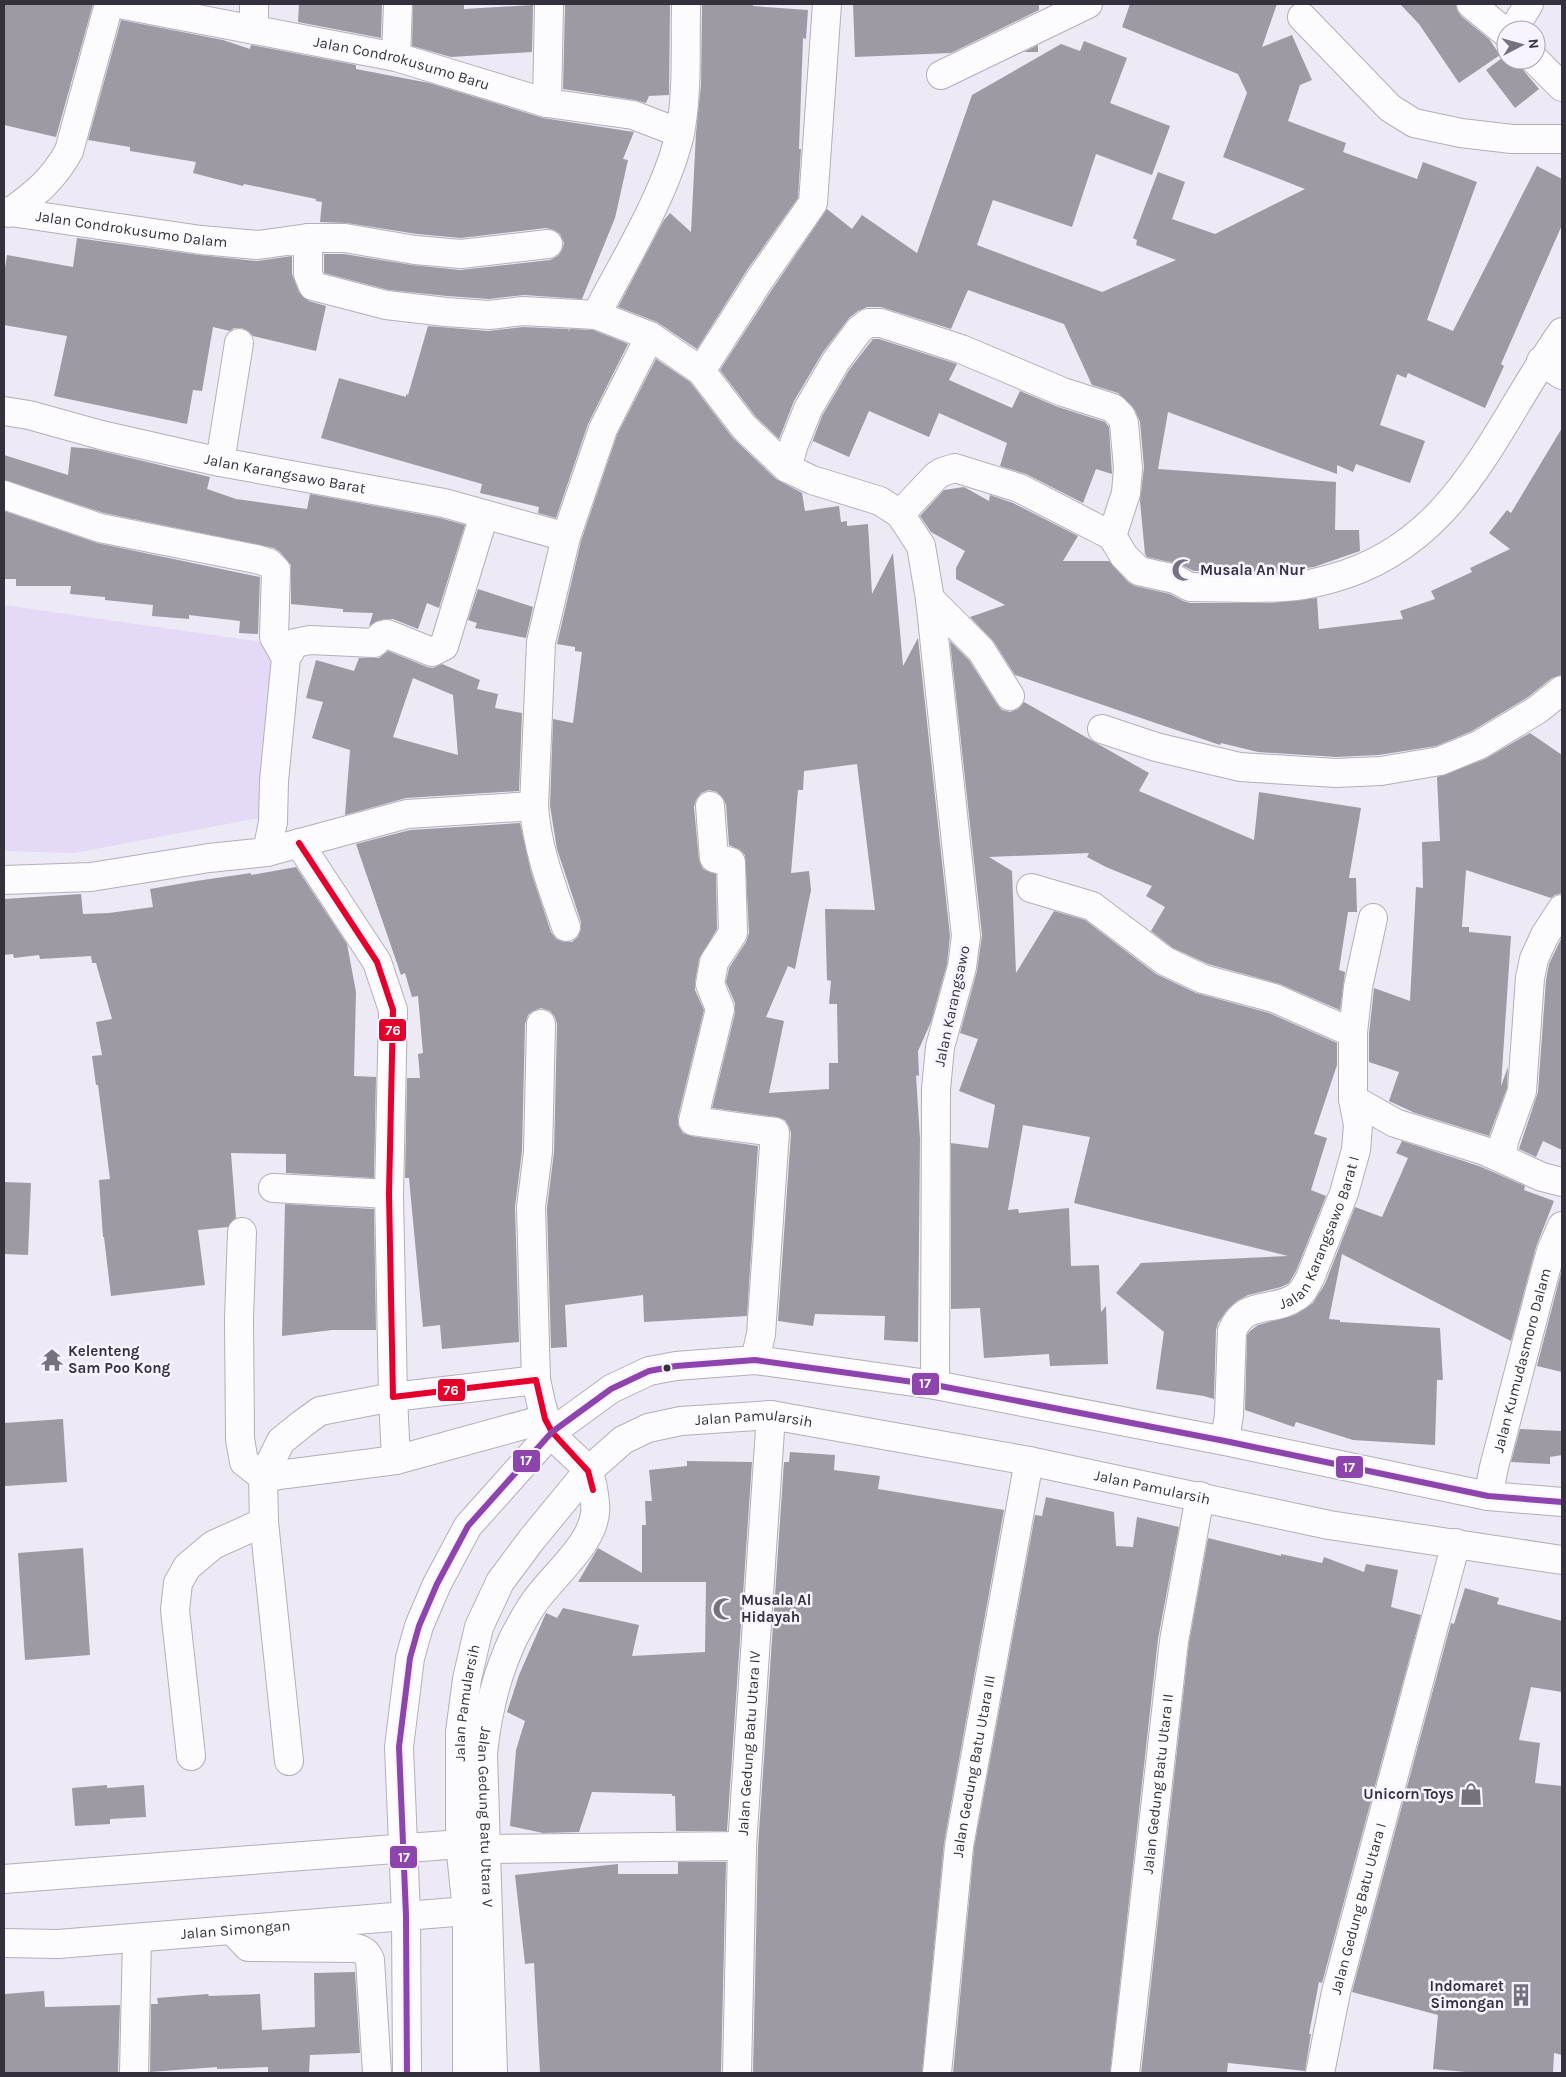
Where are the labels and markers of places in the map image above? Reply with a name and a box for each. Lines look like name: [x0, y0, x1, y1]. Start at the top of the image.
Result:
mosque icon: Musala An Nur: [1170, 557, 1196, 583]
place label: Musala An Nur: [1200, 561, 1305, 579]
place label: Kelenteng Sam Poo Kong: [68, 1342, 170, 1377]
temple icon: Kelenteng Sam Poo Kong: [39, 1347, 65, 1373]
unlabelled marker: [662, 1363, 672, 1373]
place label: Musala Al Hidayah: [741, 1591, 811, 1626]
mosque icon: Musala Al Hidayah: [711, 1596, 737, 1622]
shop icon: Unicorn Toys: [1458, 1781, 1484, 1807]
place label: Unicorn Toys: [1363, 1785, 1454, 1803]
place label: Indomaret Simongan: [1430, 1977, 1504, 2012]
building icon: Indomaret Simongan: [1508, 1982, 1534, 2008]

